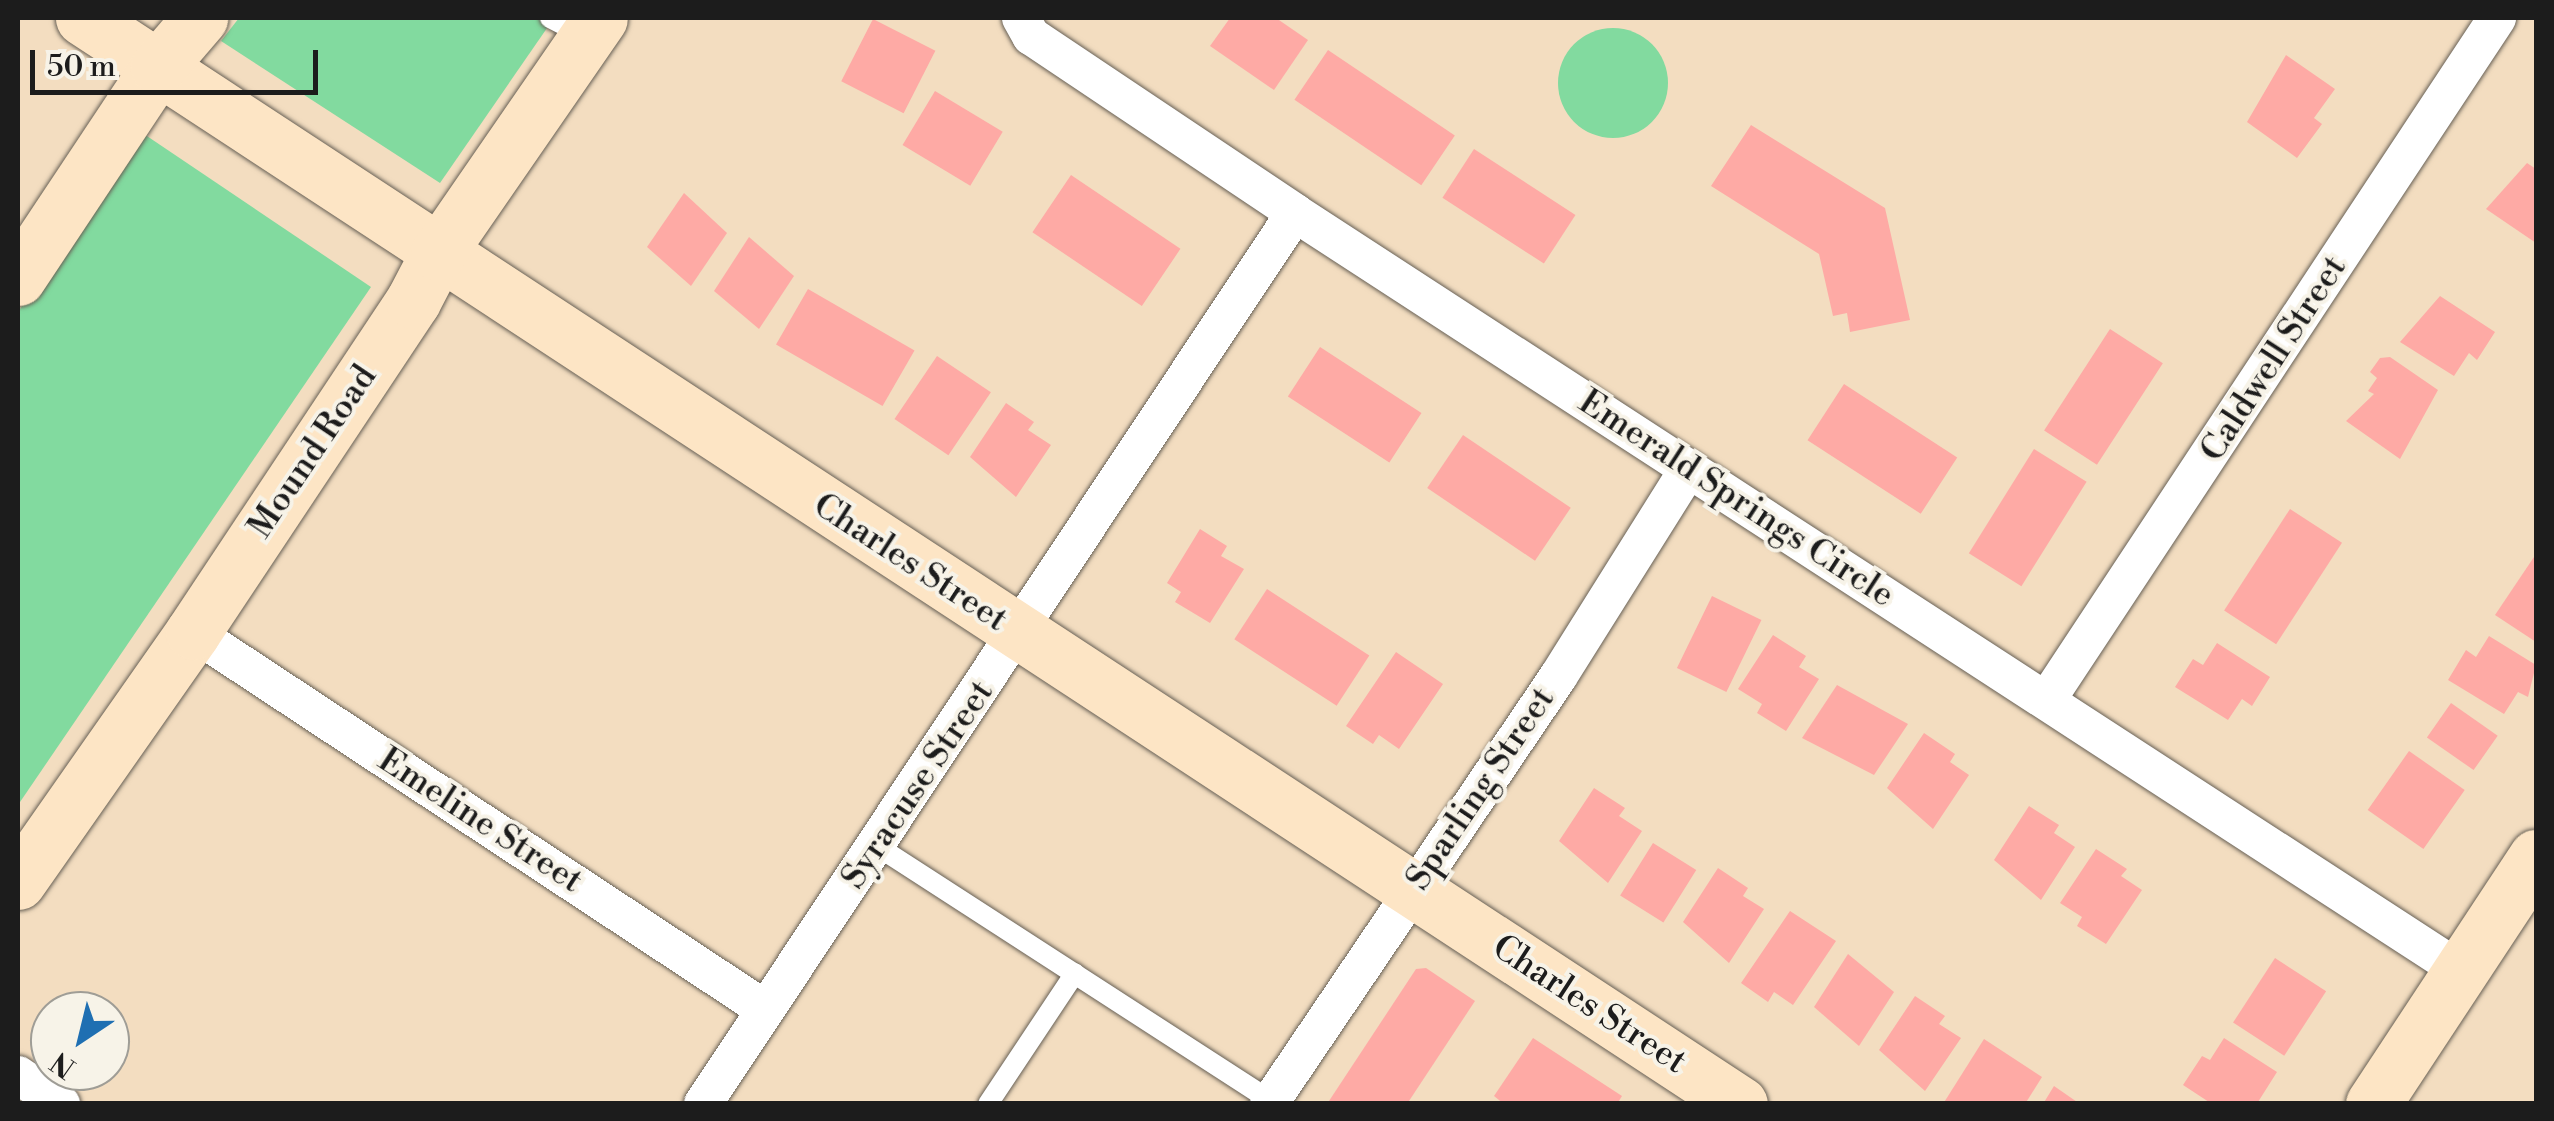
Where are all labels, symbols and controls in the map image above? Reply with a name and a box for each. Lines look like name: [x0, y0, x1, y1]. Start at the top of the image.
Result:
scale bar: [35, 30, 322, 92]
text: 50 m: [47, 48, 116, 86]
street label: Caldwell Street: [2192, 248, 2356, 470]
street label: Mound Road: [240, 357, 386, 547]
street label: Emerald Springs Circle: [1570, 381, 1902, 617]
street label: Charles Street: [805, 485, 1015, 641]
street label: Syracuse Street: [833, 673, 1003, 897]
street label: Sparling Street: [1398, 680, 1564, 898]
street label: Emeline Street: [370, 739, 590, 903]
street label: Charles Street: [1484, 927, 1694, 1083]
north arrow: [30, 991, 130, 1091]
text: N: [45, 1044, 83, 1085]

